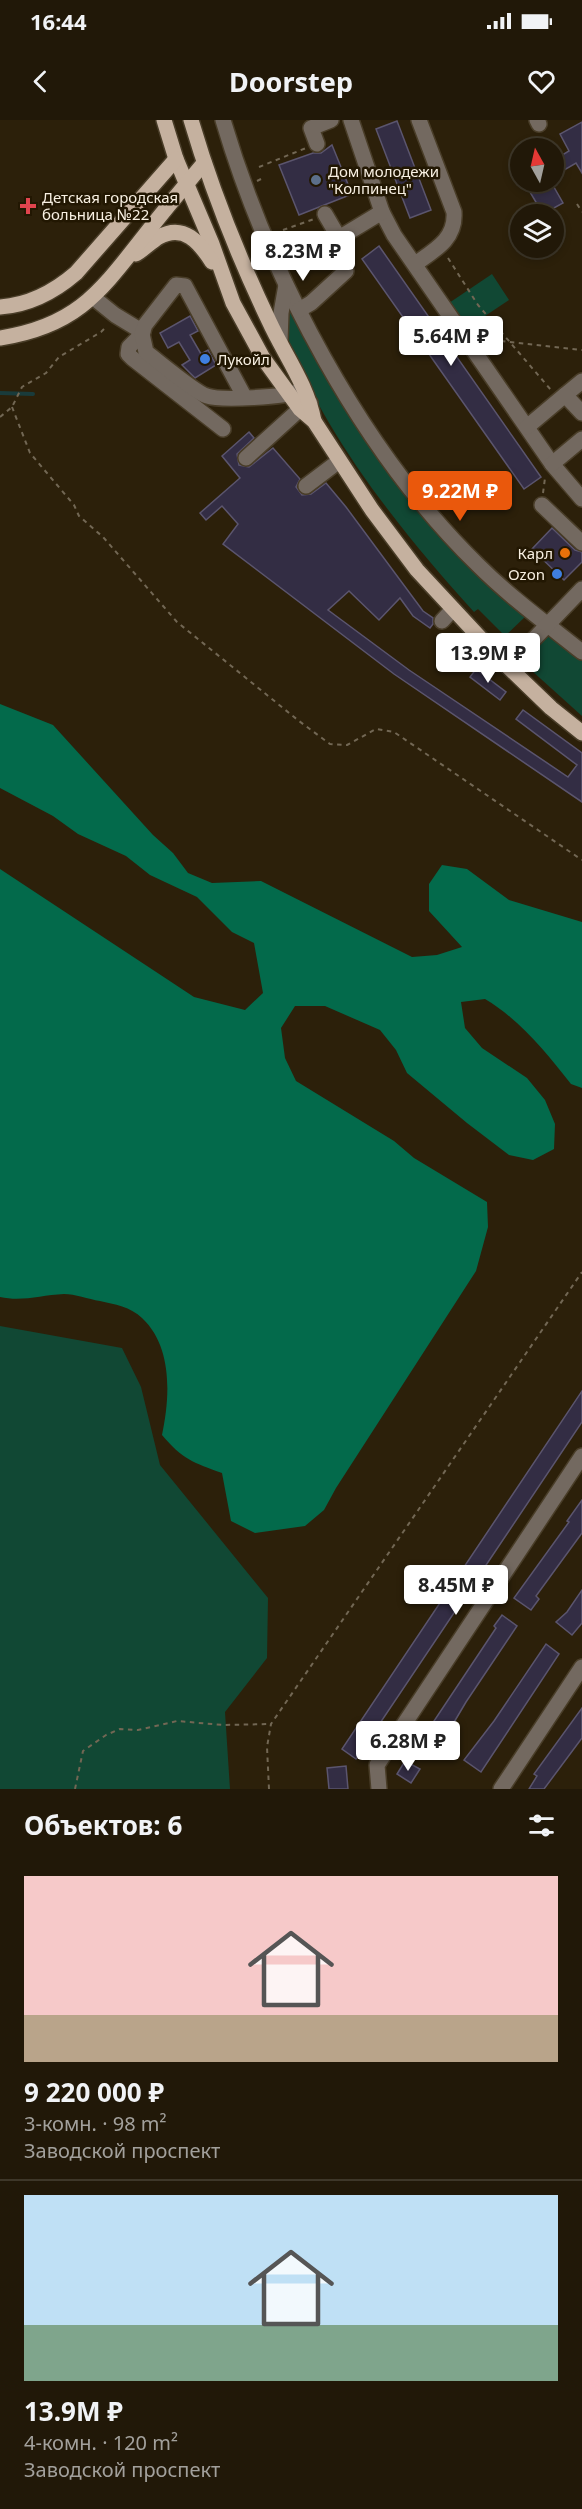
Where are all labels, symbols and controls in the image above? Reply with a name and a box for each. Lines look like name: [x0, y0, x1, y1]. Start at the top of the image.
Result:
text: 16:44: [30, 6, 87, 36]
text: Doorstep: [229, 63, 353, 100]
icon: back: [24, 65, 57, 98]
icon: heart: [525, 65, 558, 98]
north arrow: [510, 138, 564, 192]
map controls: [510, 138, 564, 258]
place label: Дом молодежи "Колпинец": [328, 161, 439, 198]
marker: Дом молодежи "Колпинец": [309, 173, 323, 187]
place label: Детская городская больница №22: [42, 187, 178, 224]
marker: Детская городская больница №22: [19, 197, 37, 215]
button: layers: [510, 204, 564, 258]
pin: 8.23M ₽: [248, 231, 358, 282]
text: 8.23M ₽: [265, 237, 341, 264]
pin: 5.64M ₽: [396, 316, 506, 367]
text: 5.64M ₽: [413, 322, 489, 349]
place label: Лукойл: [217, 349, 270, 369]
marker: Лукойл: [198, 352, 212, 366]
pin: 9.22M ₽: [405, 471, 515, 522]
text: 9.22M ₽: [422, 477, 498, 504]
place label: Карл: [518, 543, 553, 563]
marker: Карл: [558, 546, 572, 560]
place label: Ozon: [508, 564, 545, 584]
marker: Ozon: [550, 567, 564, 581]
pin: 13.9M ₽: [433, 633, 543, 684]
text: 13.9M ₽: [450, 639, 526, 666]
pin: 8.45M ₽: [401, 1565, 511, 1616]
text: 8.45M ₽: [418, 1571, 494, 1598]
pin: 6.28M ₽: [353, 1721, 463, 1772]
text: 6.28M ₽: [370, 1727, 446, 1754]
text: Объектов: 6: [24, 1807, 182, 1843]
icon: filters: [525, 1809, 558, 1842]
icon: home: [237, 1915, 345, 2023]
text: 9 220 000 ₽: [24, 2074, 164, 2110]
text: 3-комн. · 98 m²: [24, 2110, 167, 2137]
text: Заводской проспект: [24, 2137, 220, 2164]
icon: home: [237, 2234, 345, 2342]
text: 13.9M ₽: [24, 2393, 123, 2429]
text: 4-комн. · 120 m²: [24, 2429, 178, 2456]
text: Заводской проспект: [24, 2456, 220, 2483]

